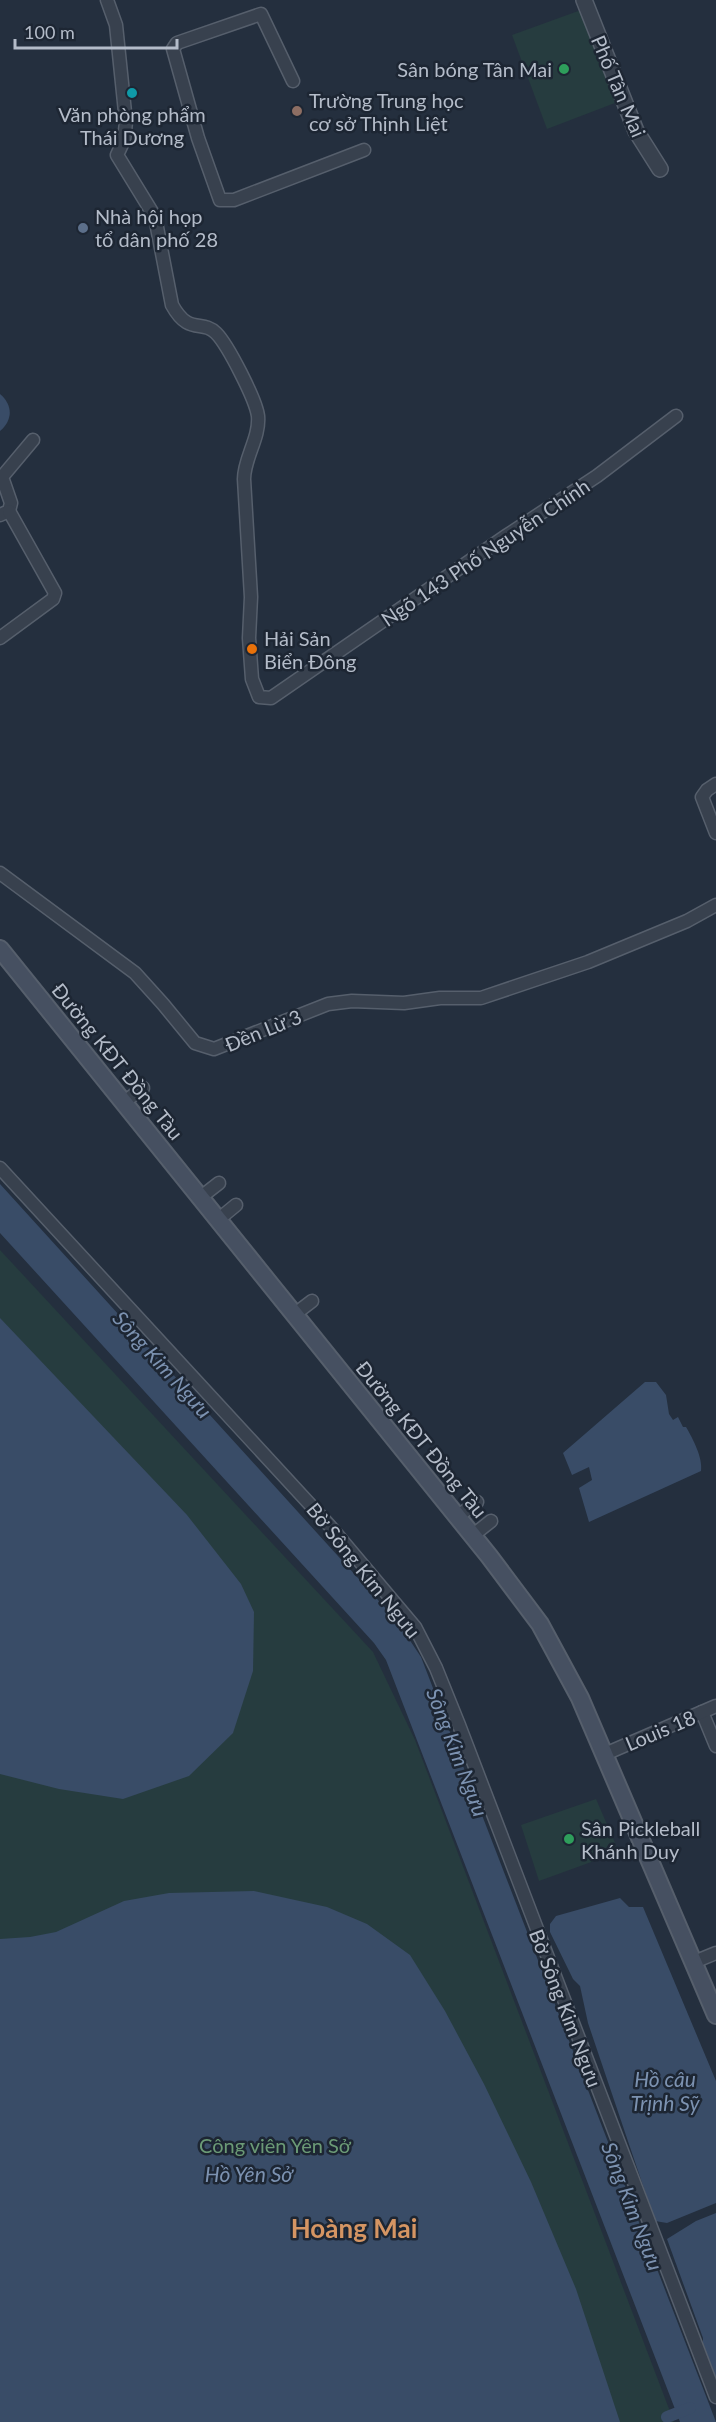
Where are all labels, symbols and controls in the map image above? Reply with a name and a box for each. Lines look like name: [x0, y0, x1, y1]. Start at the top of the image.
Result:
scale bar: [15, 12, 177, 50]
text: 100 m: [24, 21, 75, 43]
street label: Phố Tân Mai: [587, 32, 651, 140]
place label: Sân bóng Tân Mai: [397, 57, 552, 81]
marker: Sân bóng Tân Mai: [557, 62, 571, 76]
marker: Văn phòng phẩm Thái Dương: [125, 86, 139, 100]
place label: Trường Trung học cơ sở Thịnh Liệt: [309, 88, 464, 135]
place label: Văn phòng phẩm Thái Dương: [58, 102, 206, 149]
marker: Trường Trung học cơ sở Thịnh Liệt: [290, 104, 304, 118]
place label: Nhà hội họp tổ dân phố 28: [95, 204, 218, 251]
marker: Nhà hội họp tổ dân phố 28: [76, 221, 90, 235]
street label: Ngõ 143 Phố Nguyễn Chính: [376, 473, 594, 631]
place label: Hải Sản Biển Đông: [264, 626, 357, 673]
marker: Hải Sản Biển Đông: [245, 642, 259, 656]
street label: Đường KĐT Đồng Tàu: [47, 978, 189, 1144]
street label: Đền Lừ 3: [221, 1004, 305, 1056]
water label: Sông Kim Ngưu: [108, 1305, 218, 1423]
street label: Đường KĐT Đồng Tàu: [351, 1356, 493, 1522]
street label: Bờ Sông Kim Ngưu: [302, 1497, 426, 1643]
water label: Sông Kim Ngưu: [422, 1684, 494, 1820]
street label: Louis 18: [621, 1705, 699, 1755]
place label: Sân Pickleball Khánh Duy: [581, 1816, 700, 1863]
marker: Sân Pickleball Khánh Duy: [562, 1832, 576, 1846]
street label: Bờ Sông Kim Ngưu: [525, 1926, 607, 2090]
water label: Hồ câu Trịnh Sỹ: [631, 2066, 700, 2115]
park label: Công viên Yên Sở: [199, 2133, 352, 2157]
water label: Sông Kim Ngưu: [597, 2138, 669, 2274]
water label: Hồ Yên Sở: [205, 2161, 294, 2186]
district label: Hoàng Mai: [291, 2212, 417, 2244]

